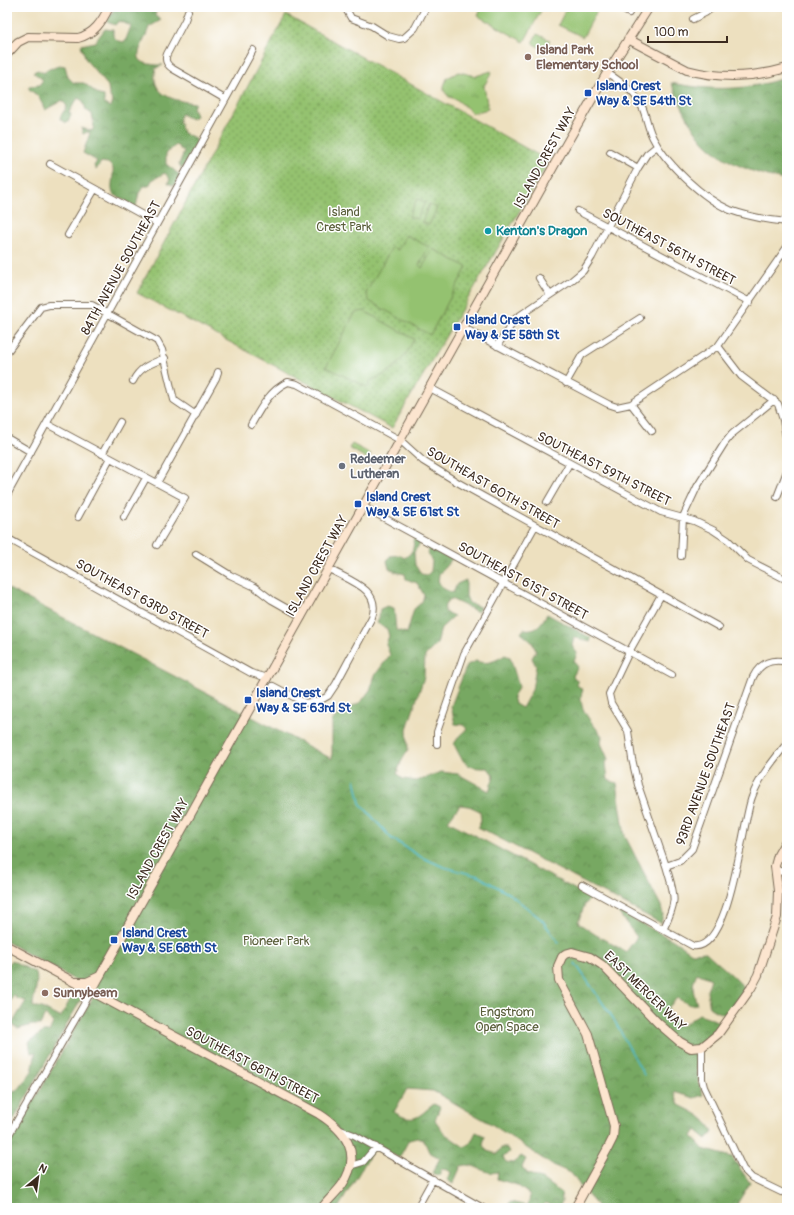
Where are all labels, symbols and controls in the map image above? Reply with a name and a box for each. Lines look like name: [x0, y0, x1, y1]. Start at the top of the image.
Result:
scale bar: [648, 18, 727, 44]
text: 100 m: [654, 25, 689, 40]
place label: Island Park Elementary School: [536, 42, 639, 73]
marker: Island Park Elementary School: [523, 52, 533, 62]
place label: Island Crest Way & SE 54th St: [596, 78, 692, 109]
marker: Island Crest Way & SE 54th St: [583, 88, 593, 98]
street label: ISLAND CREST WAY: [511, 104, 580, 211]
street label: 84TH AVENUE SOUTHEAST: [77, 198, 165, 338]
park label: Island Crest Park: [316, 204, 372, 235]
street label: SOUTHEAST 56TH STREET: [600, 205, 738, 289]
place label: Kenton's Dragon: [496, 223, 588, 239]
marker: Kenton's Dragon: [483, 226, 493, 236]
place label: Island Crest Way & SE 58th St: [465, 312, 560, 343]
marker: Island Crest Way & SE 58th St: [452, 322, 462, 332]
street label: SOUTHEAST 59TH STREET: [535, 428, 673, 510]
street label: SOUTHEAST 60TH STREET: [424, 443, 562, 533]
place label: Redeemer Lutheran: [350, 451, 406, 482]
marker: Redeemer Lutheran: [337, 461, 347, 471]
place label: Island Crest Way & SE 61st St: [366, 489, 460, 520]
marker: Island Crest Way & SE 61st St: [353, 499, 363, 509]
street label: ISLAND CREST WAY: [283, 512, 352, 619]
street label: SOUTHEAST 61ST STREET: [455, 539, 591, 623]
street label: SOUTHEAST 63RD STREET: [73, 556, 211, 642]
place label: Island Crest Way & SE 63rd St: [256, 685, 352, 716]
marker: Island Crest Way & SE 63rd St: [243, 695, 253, 705]
street label: 93RD AVENUE SOUTHEAST: [673, 700, 739, 848]
street label: ISLAND CREST WAY: [124, 795, 193, 902]
place label: Island Crest Way & SE 68th St: [122, 925, 217, 956]
park label: Pioneer Park: [243, 933, 310, 949]
marker: Island Crest Way & SE 68th St: [109, 935, 119, 945]
street label: EAST MERCER WAY: [601, 948, 690, 1035]
place label: Sunnybeam: [53, 985, 118, 1001]
marker: Sunnybeam: [40, 988, 50, 998]
park label: Engstrom Open Space: [475, 1004, 539, 1035]
street label: SOUTHEAST 68TH STREET: [183, 1023, 321, 1107]
north arrow: [18, 1157, 58, 1197]
text: N: [36, 1161, 50, 1176]

